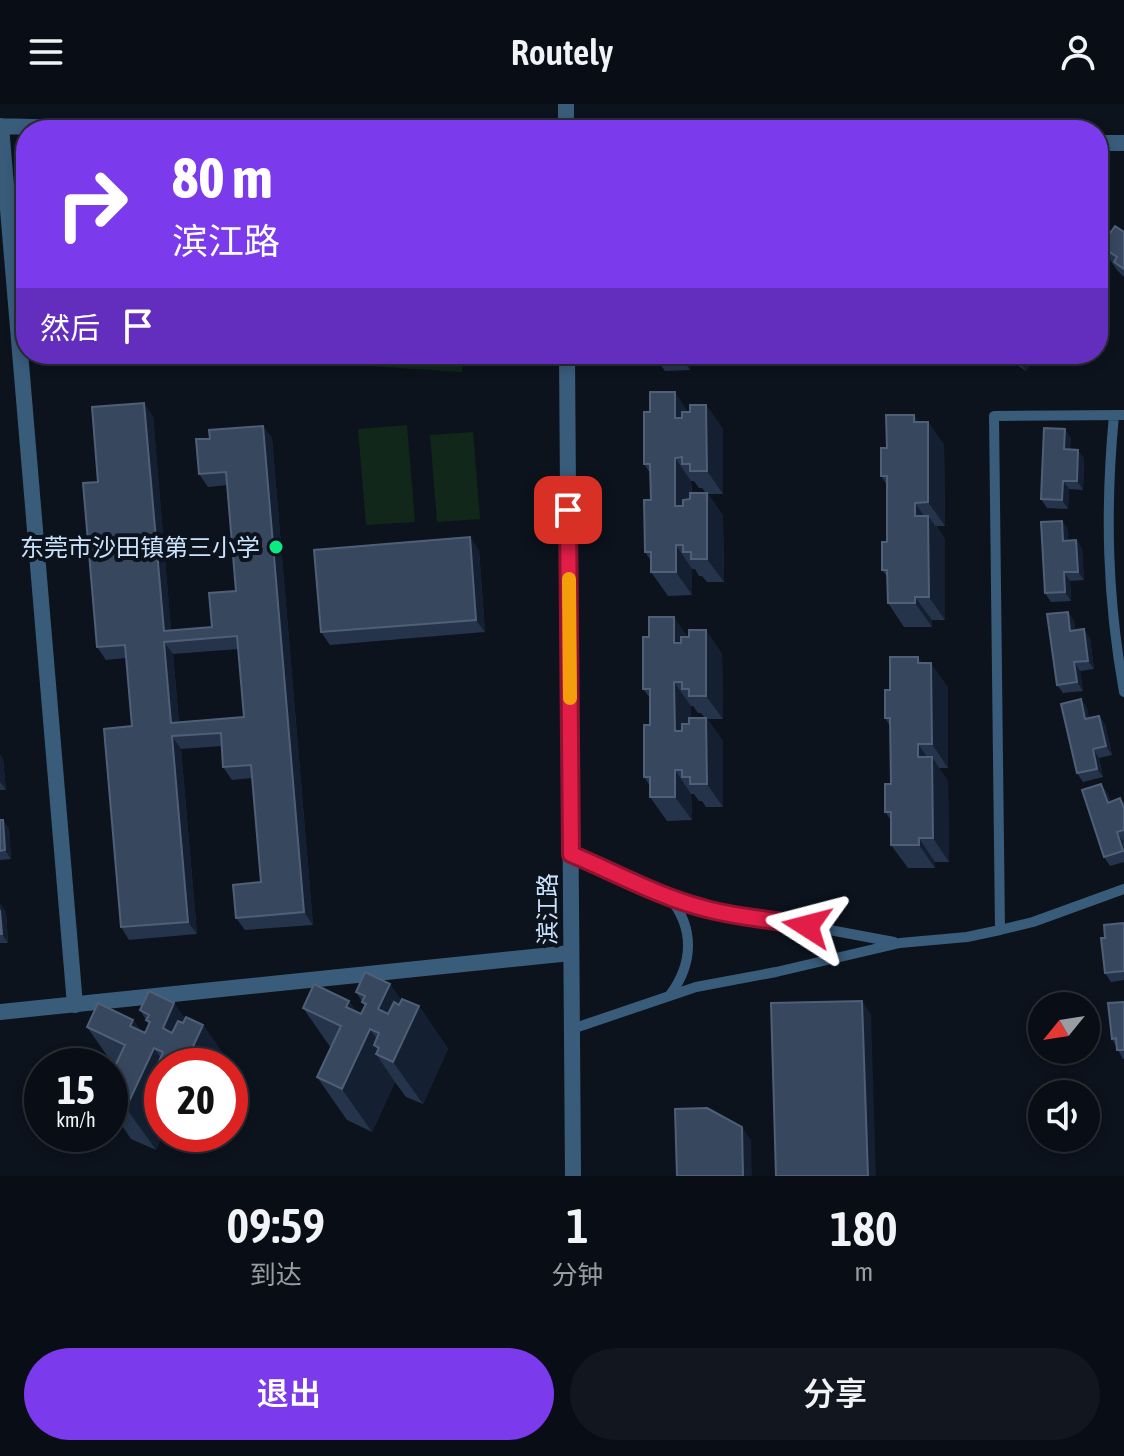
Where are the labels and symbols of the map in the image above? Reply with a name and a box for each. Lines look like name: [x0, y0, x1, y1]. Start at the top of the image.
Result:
pin: [534, 476, 602, 544]
place label: 东莞市沙田镇第三小学: [20, 534, 260, 561]
marker: 东莞市沙田镇第三小学: [267, 538, 285, 556]
street label: 滨江路: [534, 873, 561, 945]
position arrow: [765, 884, 849, 968]
north arrow: [1028, 992, 1100, 1064]
speed limit sign: 20: [144, 1048, 248, 1152]

